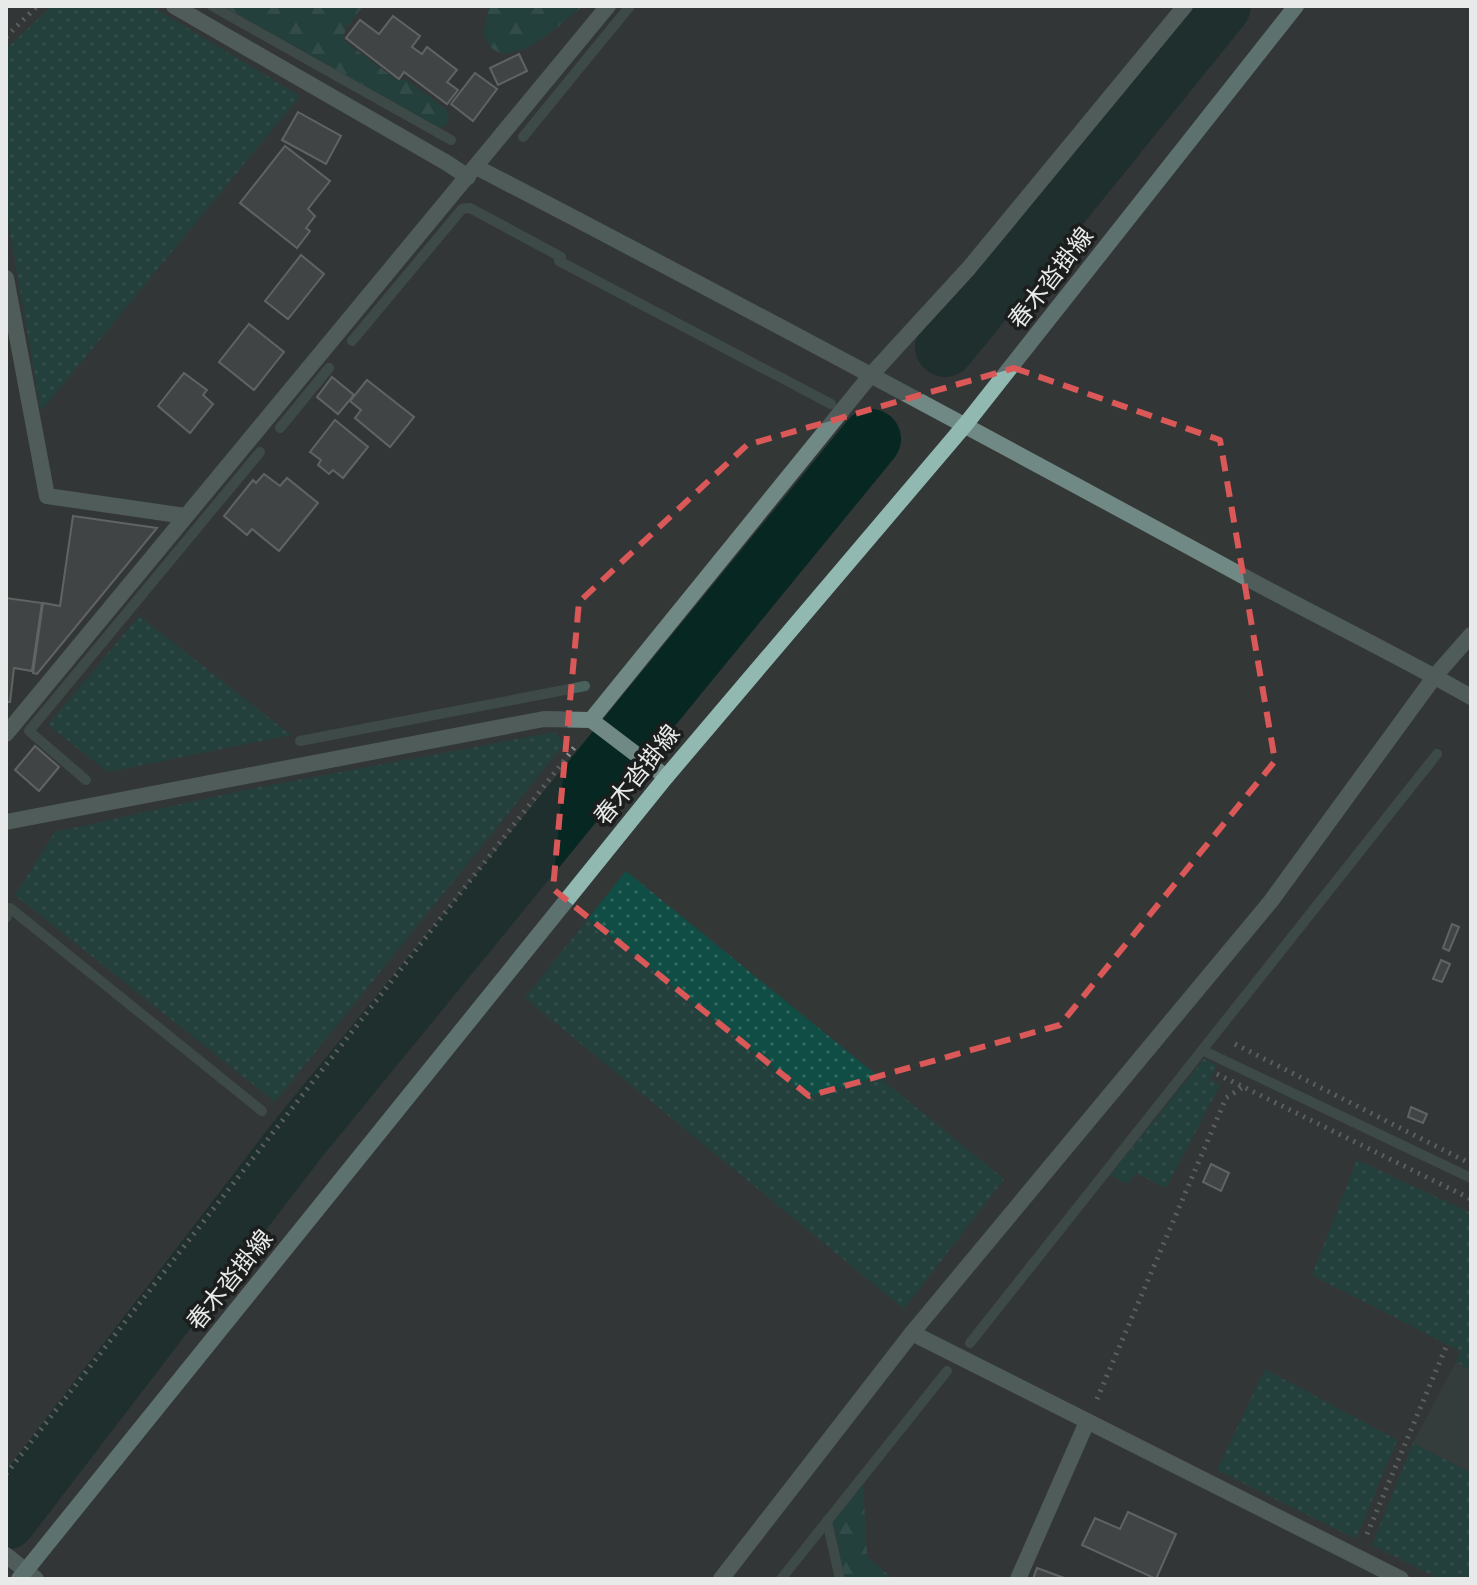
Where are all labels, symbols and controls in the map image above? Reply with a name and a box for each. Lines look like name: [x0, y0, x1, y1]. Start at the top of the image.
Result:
street label: 春木沓掛線: [1003, 222, 1099, 334]
street label: 春木沓掛線: [588, 720, 686, 830]
street label: 春木沓掛線: [181, 1225, 279, 1335]

